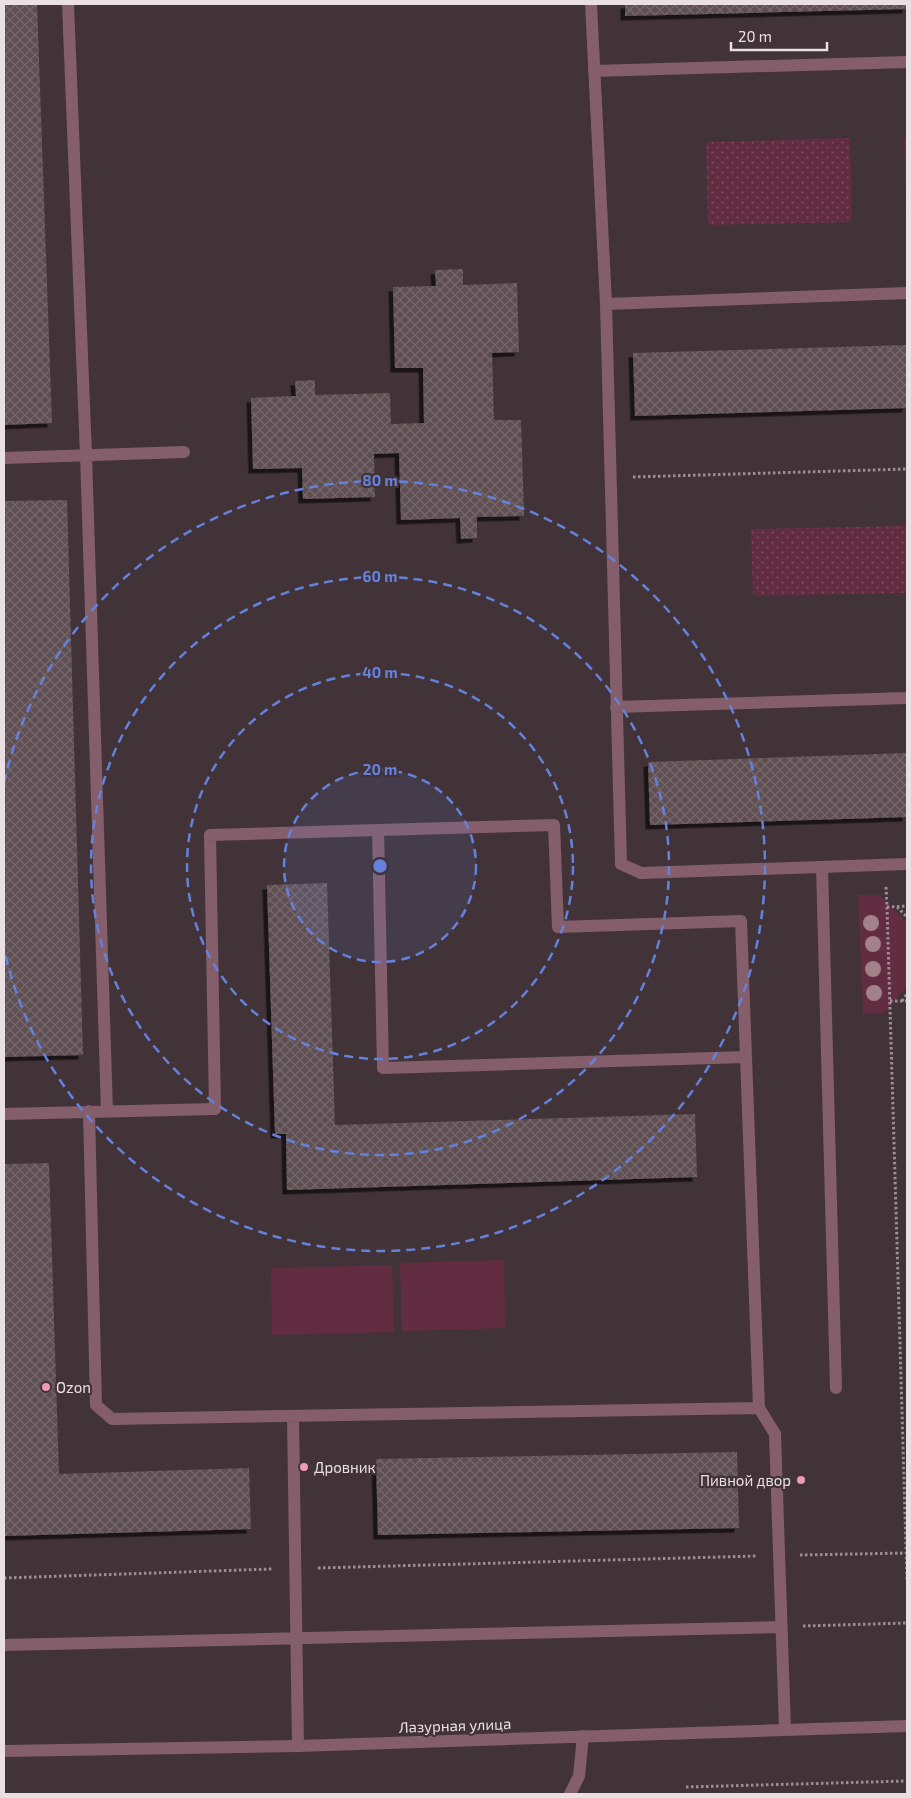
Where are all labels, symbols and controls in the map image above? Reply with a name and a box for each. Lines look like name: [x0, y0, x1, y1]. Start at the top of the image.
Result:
scale bar: [731, 20, 827, 52]
text: 20 m: [738, 27, 772, 45]
text: 80 m: [362, 471, 398, 489]
text: 60 m: [363, 567, 397, 585]
text: 40 m: [362, 663, 398, 681]
text: 20 m: [363, 760, 397, 778]
centre of rings: [371, 857, 389, 875]
place label: Ozon: [56, 1378, 91, 1396]
marker: Ozon: [40, 1381, 52, 1393]
place label: Дровник: [314, 1458, 376, 1476]
marker: Дровник: [298, 1461, 310, 1473]
place label: Пивной двор: [700, 1471, 791, 1489]
marker: Пивной двор: [795, 1474, 807, 1486]
street label: Лазурная улица: [398, 1714, 512, 1737]

